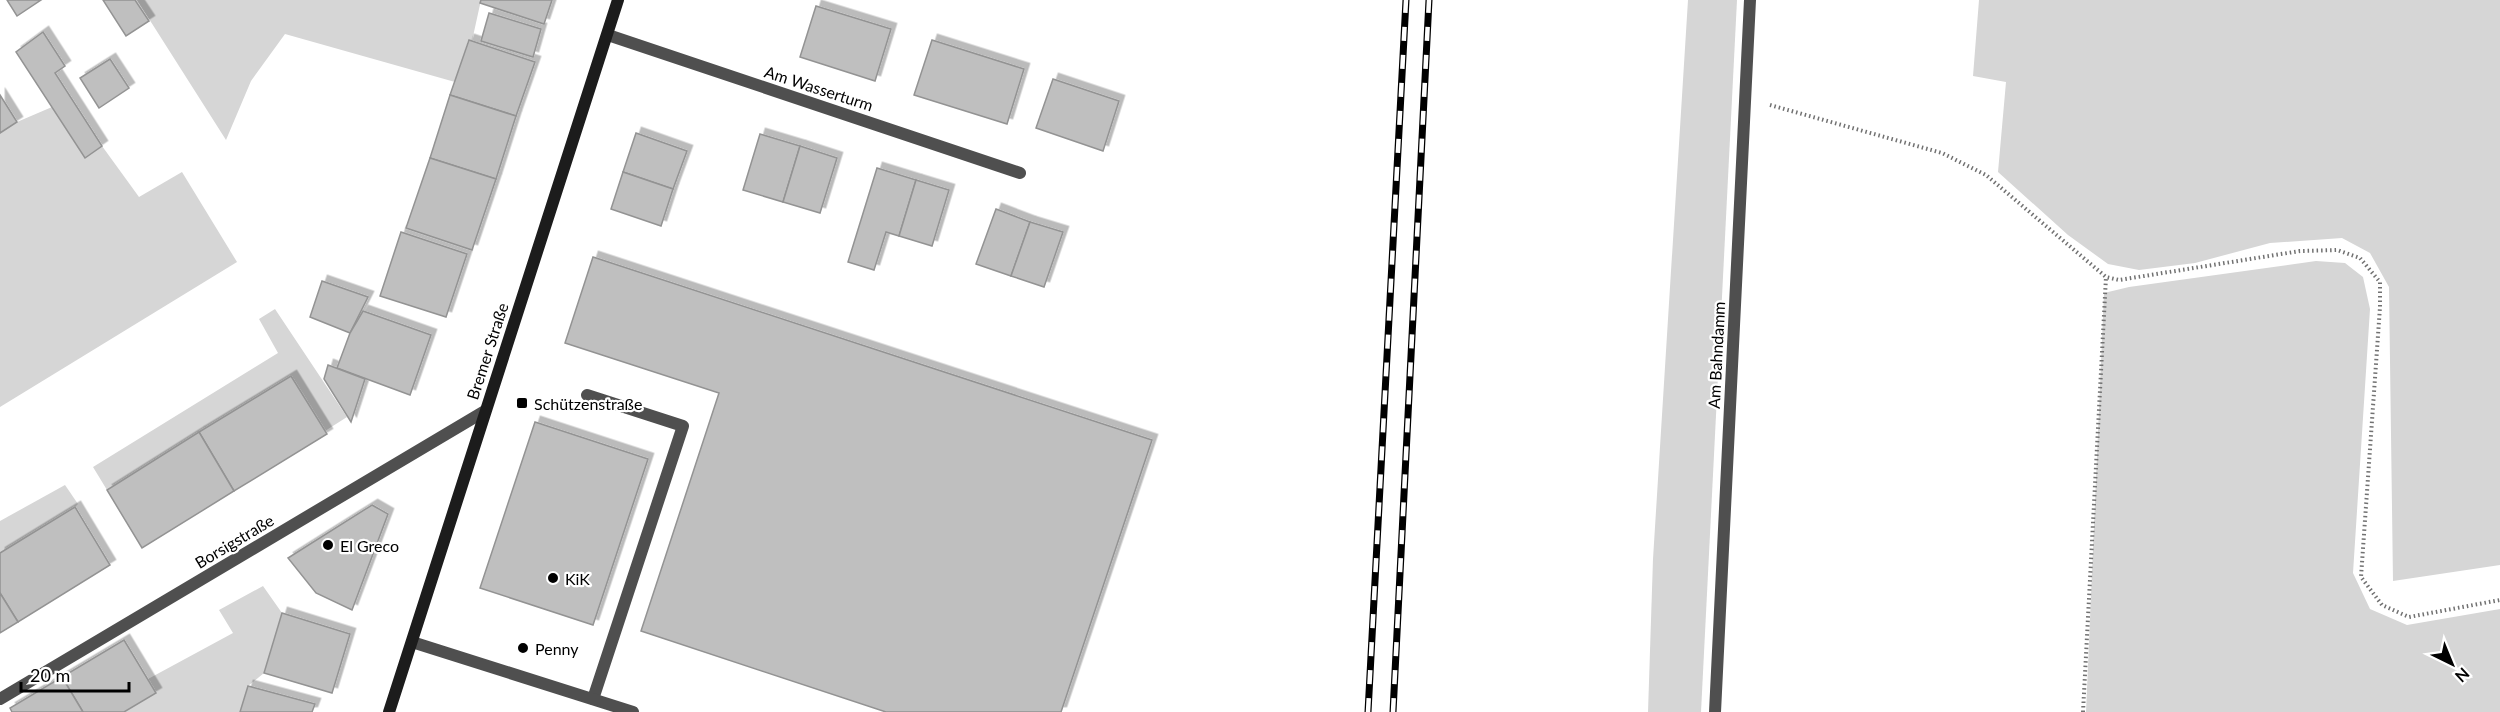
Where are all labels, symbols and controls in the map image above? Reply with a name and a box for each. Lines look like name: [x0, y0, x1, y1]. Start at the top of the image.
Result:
street label: Am Wasserturm: [762, 61, 876, 115]
street label: Bremer Straße: [462, 300, 512, 402]
street label: Am Bahndamm: [1704, 301, 1728, 409]
place label: Schützenstraße: [534, 394, 642, 413]
marker: Schützenstraße: [515, 396, 529, 410]
street label: Borsigstraße: [191, 510, 277, 572]
place label: El Greco: [340, 536, 399, 555]
marker: El Greco: [321, 538, 335, 552]
place label: KiK: [565, 569, 590, 588]
marker: KiK: [546, 571, 560, 585]
north arrow: [2422, 634, 2482, 694]
place label: Penny: [535, 639, 579, 658]
marker: Penny: [516, 641, 530, 655]
scale bar: [21, 655, 129, 693]
text: 20 m: [30, 664, 70, 686]
text: N: [2452, 664, 2474, 686]

